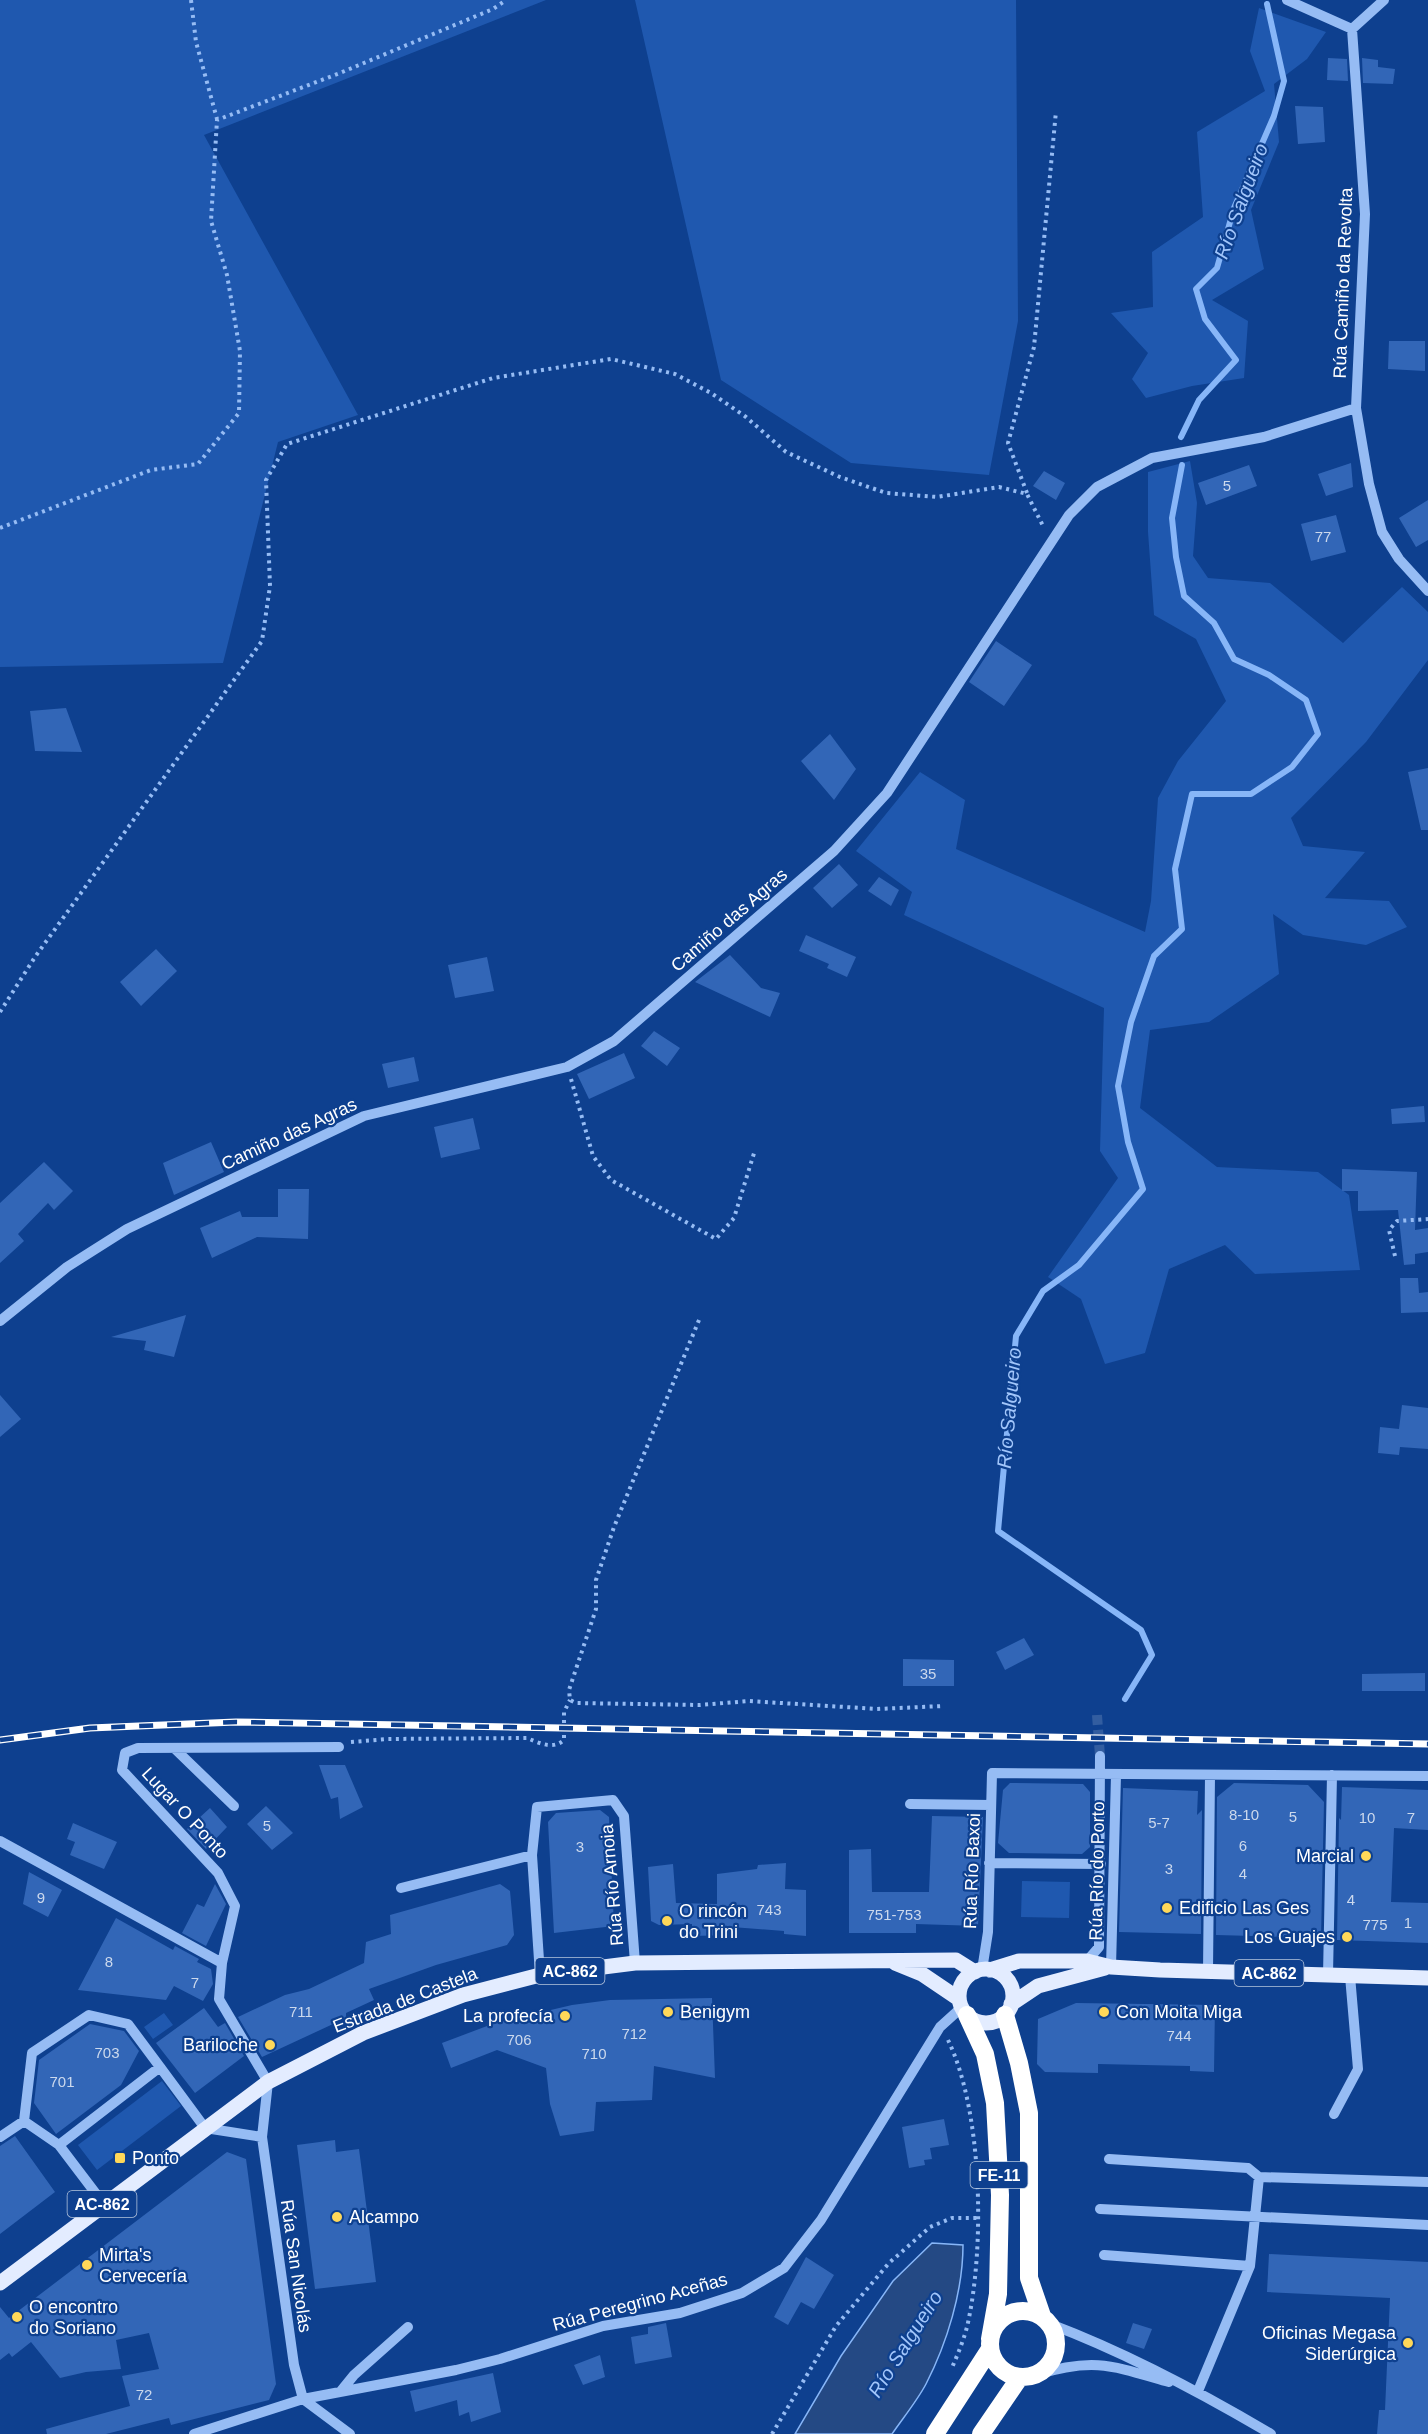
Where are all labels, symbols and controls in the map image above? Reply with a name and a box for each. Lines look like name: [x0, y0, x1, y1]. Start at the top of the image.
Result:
water label: Río Salgueiro: [1210, 140, 1272, 262]
street label: Rúa Camiño da Revolta: [1330, 186, 1356, 379]
house number: 5: [1223, 477, 1231, 494]
house number: 77: [1315, 528, 1331, 545]
street label: Camiño das Agras: [667, 864, 791, 976]
street label: Camiño das Agras: [218, 1094, 360, 1174]
water label: Río Salgueiro: [993, 1347, 1025, 1469]
house number: 35: [920, 1665, 936, 1682]
street label: Lugar O Ponto: [138, 1763, 232, 1863]
street label: Rúa Río do Porto: [1086, 1801, 1108, 1941]
house number: 8-10: [1229, 1806, 1259, 1823]
house number: 5: [1289, 1808, 1297, 1825]
house number: 10: [1359, 1809, 1375, 1826]
house number: 7: [1407, 1809, 1415, 1826]
street label: Rúa Río Baxoi: [960, 1813, 984, 1929]
house number: 5-7: [1148, 1814, 1170, 1831]
house number: 5: [263, 1817, 271, 1834]
street label: Rúa Río Arnoia: [597, 1822, 627, 1947]
house number: 6: [1239, 1837, 1247, 1854]
house number: 3: [576, 1838, 584, 1855]
place label: Marcial: [1296, 1846, 1354, 1866]
marker: Marcial: [1359, 1849, 1373, 1863]
house number: 3: [1165, 1860, 1173, 1877]
house number: 4: [1239, 1865, 1247, 1882]
house number: 9: [37, 1889, 45, 1906]
house number: 4: [1347, 1891, 1355, 1908]
place label: Edificio Las Ges: [1179, 1898, 1309, 1918]
place label: O rincón do Trini: [679, 1901, 747, 1942]
house number: 743: [756, 1901, 782, 1918]
marker: Edificio Las Ges: [1160, 1901, 1174, 1915]
house number: 751-753: [866, 1906, 922, 1923]
marker: O rincón do Trini: [660, 1914, 674, 1928]
house number: 1: [1404, 1914, 1412, 1931]
house number: 775: [1362, 1916, 1388, 1933]
place label: Los Guajes: [1244, 1927, 1335, 1947]
marker: Los Guajes: [1340, 1930, 1354, 1944]
house number: 8: [105, 1953, 113, 1970]
road number: AC-862: [536, 1958, 604, 1984]
road number: AC-862: [1234, 1960, 1304, 1986]
street label: Estrada de Castela: [330, 1963, 481, 2037]
house number: 7: [191, 1974, 199, 1991]
place label: Benigym: [680, 2002, 750, 2022]
place label: Con Moita Miga: [1116, 2002, 1243, 2022]
house number: 711: [289, 2003, 313, 2020]
marker: Benigym: [661, 2005, 675, 2019]
marker: Con Moita Miga: [1097, 2005, 1111, 2019]
place label: La profecía: [463, 2006, 554, 2026]
marker: La profecía: [558, 2009, 572, 2023]
house number: 712: [621, 2025, 647, 2042]
house number: 744: [1166, 2027, 1192, 2044]
house number: 706: [506, 2031, 532, 2048]
place label: Bariloche: [183, 2035, 258, 2055]
marker: Bariloche: [263, 2038, 277, 2052]
house number: 703: [94, 2044, 120, 2061]
house number: 710: [581, 2045, 607, 2062]
house number: 701: [49, 2073, 75, 2090]
place label: Ponto: [132, 2148, 179, 2168]
marker: Ponto: [113, 2151, 127, 2165]
road number: FE-11: [970, 2162, 1028, 2188]
road number: AC-862: [68, 2191, 136, 2217]
street label: Rúa San Nicolás: [277, 2198, 315, 2334]
place label: Alcampo: [349, 2207, 419, 2227]
marker: Alcampo: [330, 2210, 344, 2224]
place label: Mirta's Cervecería: [99, 2245, 188, 2286]
marker: Mirta's Cervecería: [80, 2258, 94, 2272]
street label: Rúa Peregrino Aceñas: [550, 2269, 730, 2335]
water label: Río Salgueiro: [864, 2287, 946, 2401]
place label: O encontro do Soriano: [29, 2297, 118, 2338]
marker: O encontro do Soriano: [10, 2310, 24, 2324]
place label: Oficinas Megasa Siderúrgica: [1262, 2323, 1397, 2364]
marker: Oficinas Megasa Siderúrgica: [1401, 2336, 1415, 2350]
house number: 72: [136, 2386, 152, 2403]

